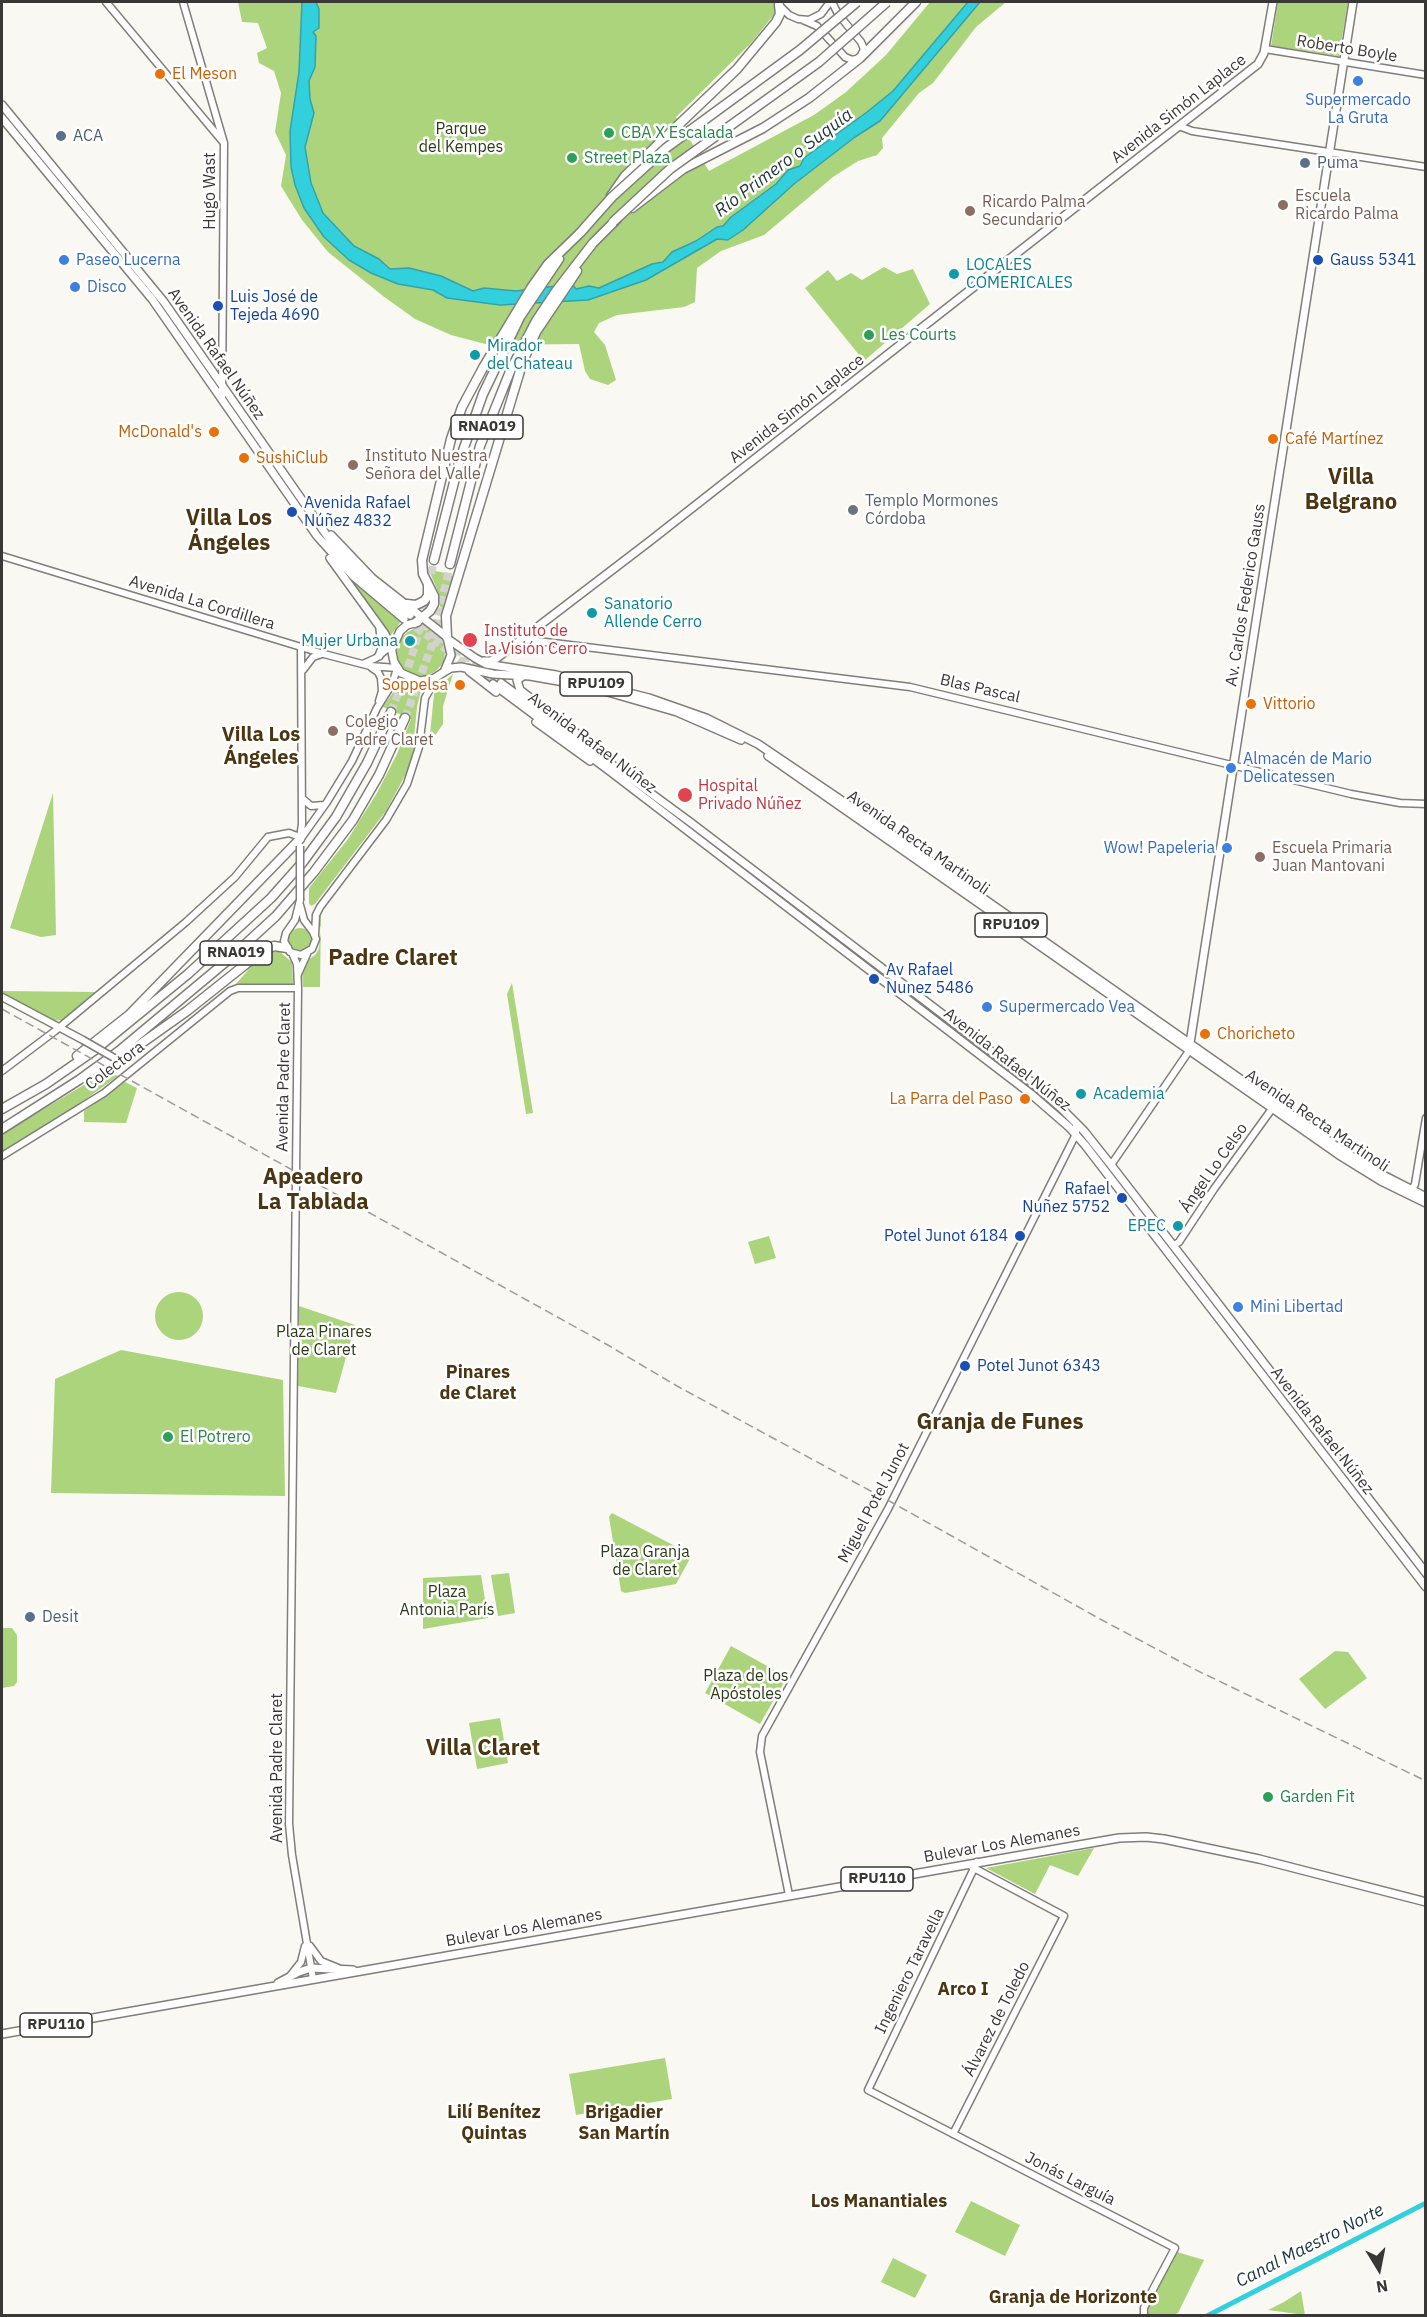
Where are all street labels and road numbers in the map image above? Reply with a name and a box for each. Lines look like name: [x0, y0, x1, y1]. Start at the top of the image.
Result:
street label: Roberto Boyle: [1295, 32, 1399, 66]
street label: Avenida Simón Laplace: [1108, 50, 1250, 168]
street label: Hugo Wast: [200, 152, 220, 230]
street label: Avenida Rafael Núñez: [163, 285, 269, 423]
street label: Avenida Simón Laplace: [726, 350, 868, 468]
road number: RNA019: [451, 415, 523, 439]
street label: Av. Carlos Federico Gauss: [1222, 502, 1270, 688]
street label: Avenida La Cordillera: [127, 572, 277, 634]
street label: Blas Pascal: [938, 670, 1022, 708]
road number: RPU109: [560, 672, 632, 696]
street label: Avenida Rafael Núñez: [524, 688, 660, 798]
street label: Avenida Recta Martinoli: [843, 787, 993, 899]
road number: RPU109: [975, 913, 1047, 937]
road number: RNA019: [200, 941, 272, 965]
street label: Avenida Padre Claret: [273, 1002, 295, 1152]
street label: Avenida Rafael Núñez: [940, 1004, 1074, 1116]
street label: Colectora: [82, 1038, 148, 1094]
street label: Avenida Recta Martinoli: [1241, 1066, 1393, 1176]
street label: Ángel Lo Celso: [1176, 1119, 1252, 1217]
street label: Avenida Rafael Núñez: [1266, 1364, 1378, 1498]
street label: Miguel Potel Junot: [834, 1440, 914, 1566]
street label: Avenida Padre Claret: [267, 1693, 287, 1843]
street label: Bulevar Los Alemanes: [922, 1821, 1082, 1867]
road number: RPU110: [841, 1867, 913, 1891]
street label: Bulevar Los Alemanes: [444, 1905, 604, 1951]
street label: Ingeniero Taravella: [871, 1905, 949, 2037]
street label: Álvarez de Toledo: [960, 1958, 1034, 2080]
road number: RPU110: [20, 2013, 92, 2037]
street label: Jonás Larguía: [1022, 2148, 1118, 2210]

